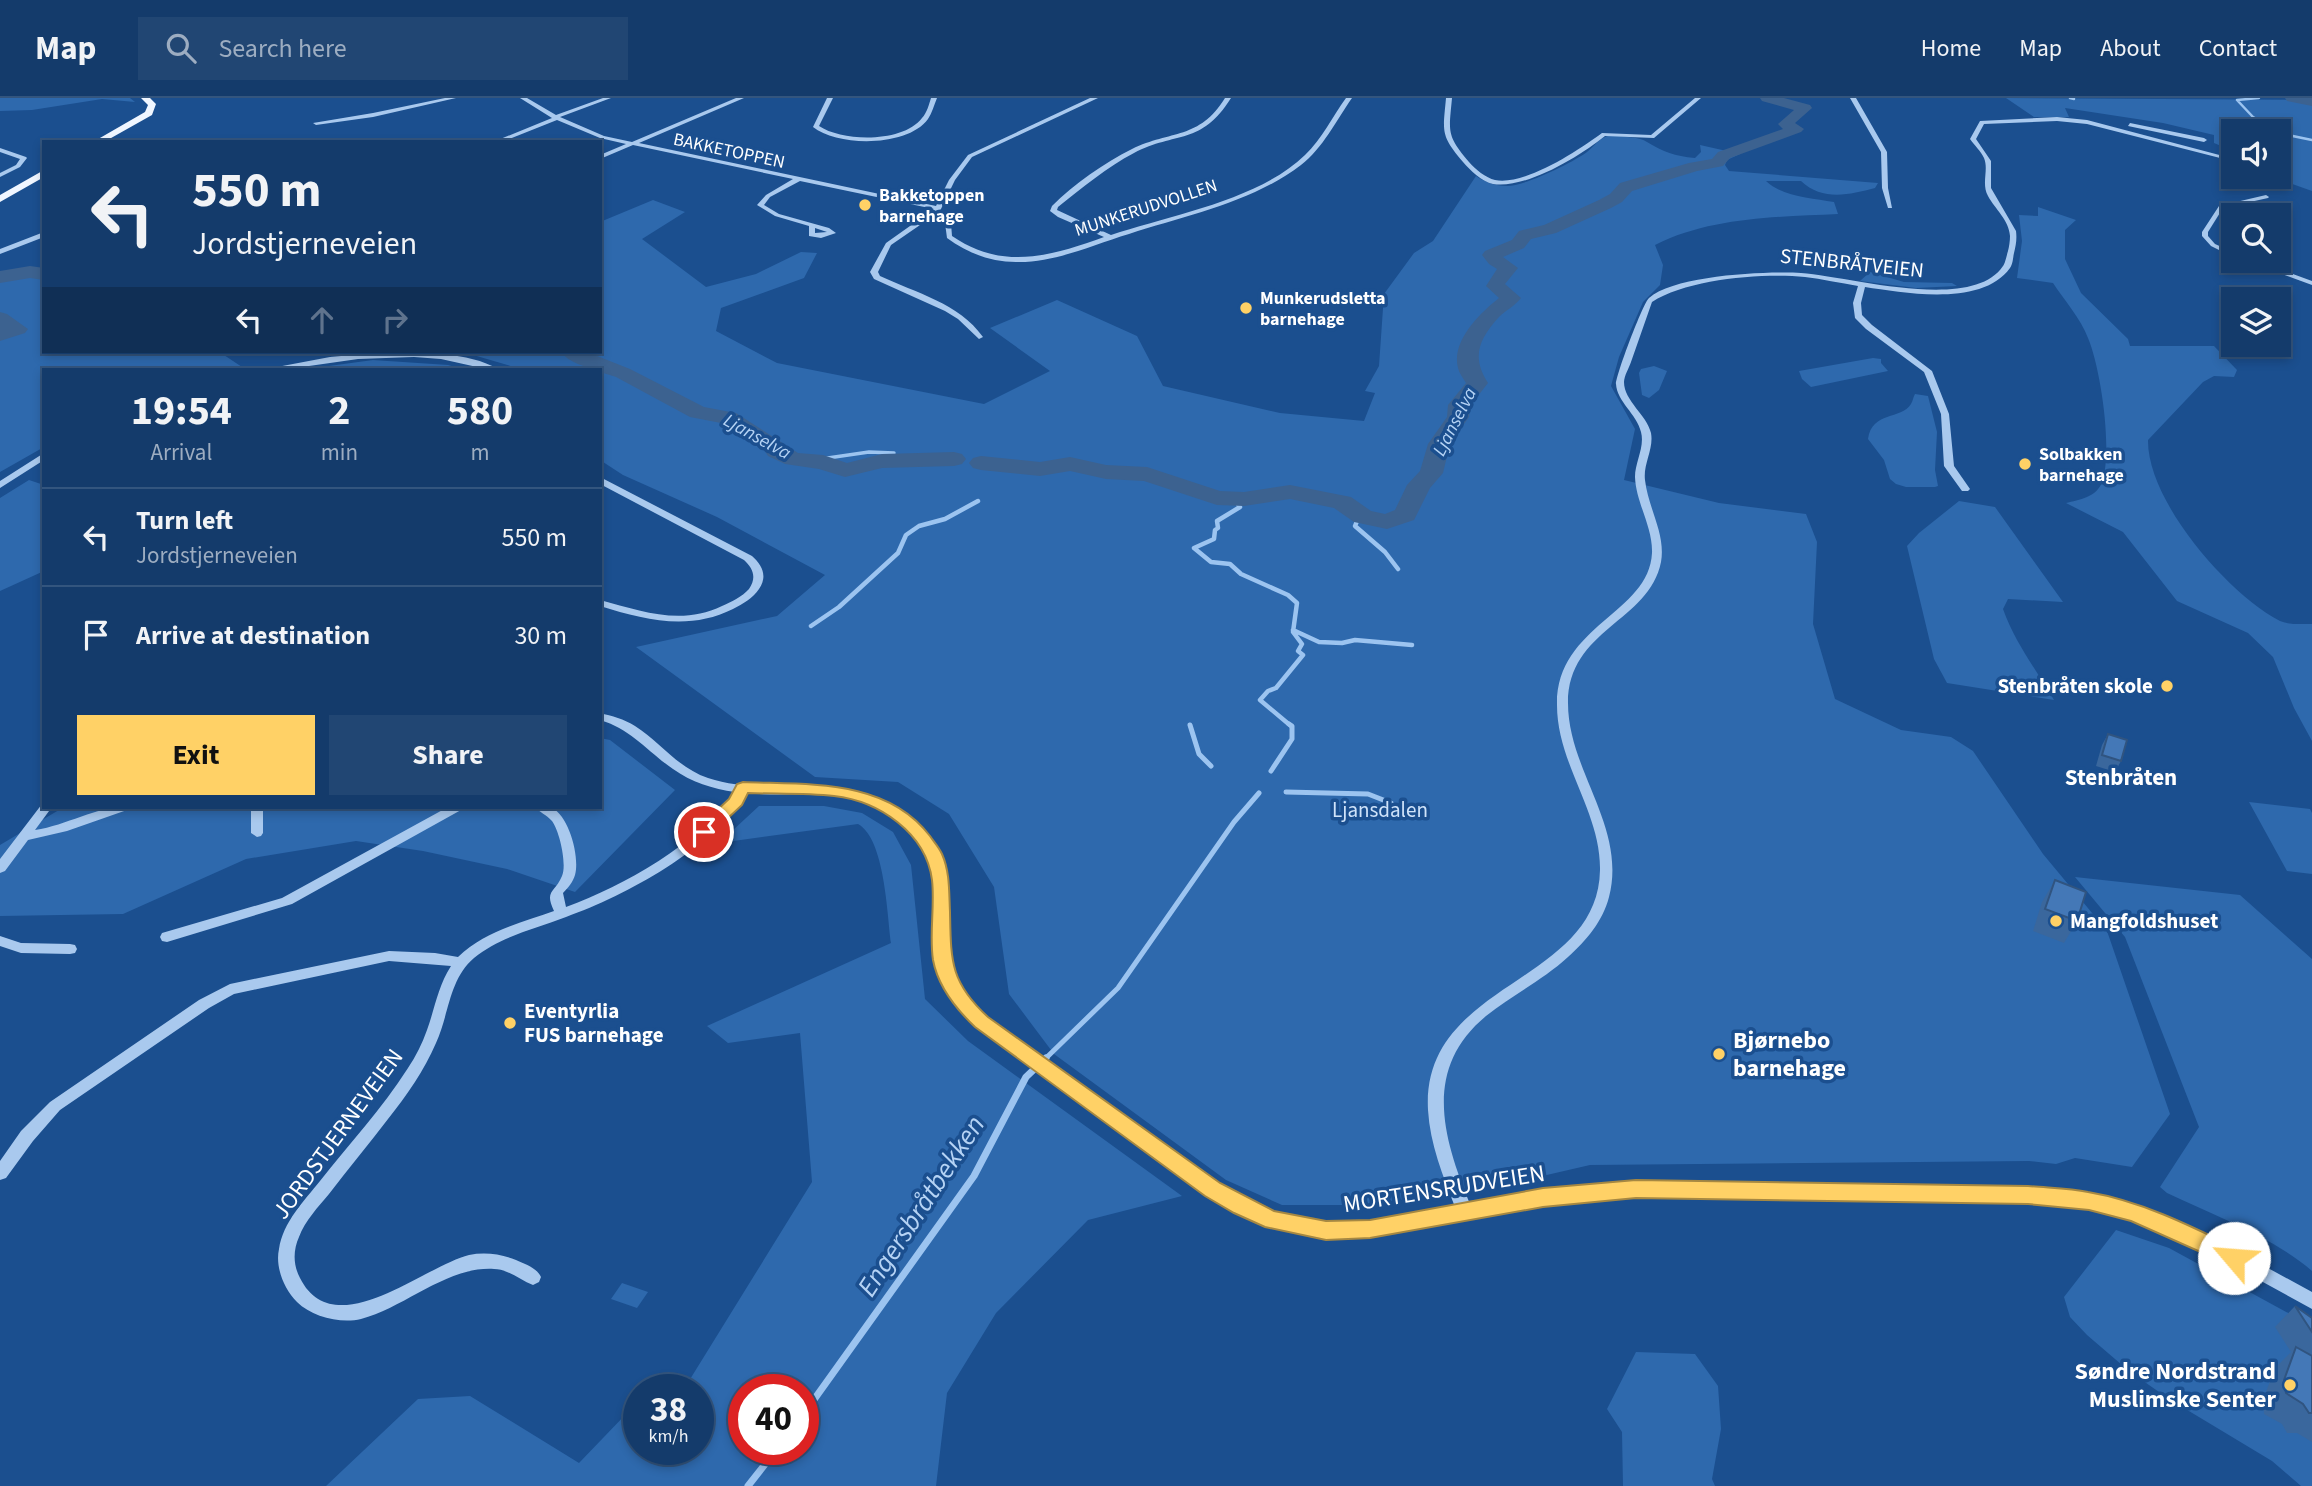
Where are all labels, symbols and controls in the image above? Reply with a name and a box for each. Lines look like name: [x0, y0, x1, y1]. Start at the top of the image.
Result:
search box: [138, 17, 628, 80]
text: Map: [35, 25, 96, 72]
icon: search: [162, 29, 200, 67]
text: Search here: [218, 30, 347, 67]
text: Home: [1921, 31, 1981, 66]
text: Map: [2019, 31, 2062, 66]
text: About: [2100, 31, 2161, 66]
text: Contact: [2199, 31, 2277, 66]
map controls: [2221, 119, 2291, 357]
button: sound: [2221, 119, 2291, 189]
street label: BAKKETOPPEN: [671, 127, 787, 175]
text: 550 m: [192, 156, 321, 226]
icon: left: [77, 168, 168, 259]
street label: MUNKERUDVOLLEN: [1071, 173, 1221, 243]
place label: Bakketoppen barnehage: [879, 183, 985, 229]
marker: Bakketoppen barnehage: [857, 197, 873, 213]
button: search: [2221, 203, 2291, 273]
text: Jordstjerneveien: [192, 221, 417, 267]
street label: STENBRÅTVEIEN: [1779, 241, 1925, 285]
place label: Munkerudsletta barnehage: [1260, 286, 1385, 332]
button: layers: [2221, 287, 2291, 357]
marker: Munkerudsletta barnehage: [1238, 300, 1254, 316]
icon: left: [230, 301, 268, 339]
icon: ahead: [303, 301, 341, 339]
icon: right: [376, 301, 414, 339]
text: 19:54: [131, 381, 232, 441]
text: 2: [328, 381, 350, 441]
text: 580: [447, 381, 513, 441]
water label: Ljanselva: [1426, 383, 1484, 461]
water label: Ljanselva: [718, 407, 796, 467]
text: Arrival: [150, 436, 212, 469]
text: min: [321, 436, 358, 469]
text: m: [470, 436, 490, 469]
place label: Solbakken barnehage: [2039, 442, 2124, 488]
marker: Solbakken barnehage: [2017, 456, 2033, 472]
text: Turn left: [136, 502, 233, 539]
icon: left: [77, 518, 115, 556]
text: 550 m: [501, 519, 567, 556]
text: Jordstjerneveien: [136, 539, 298, 572]
icon: arrive: [77, 616, 115, 654]
text: Arrive at destination: [136, 617, 370, 654]
text: 30 m: [514, 617, 567, 654]
place label: Stenbråten skole: [1997, 671, 2153, 701]
marker: Stenbråten skole: [2159, 678, 2175, 694]
button: Exit: [77, 715, 315, 795]
button: Share: [329, 715, 567, 795]
district label: Stenbråten: [2065, 761, 2177, 794]
park label: Ljansdalen: [1332, 795, 1428, 825]
pin: [674, 802, 734, 862]
icon: arrive: [685, 813, 723, 851]
place label: Mangfoldshuset: [2070, 906, 2218, 936]
marker: Mangfoldshuset: [2048, 913, 2064, 929]
place label: Eventyrlia FUS barnehage: [524, 996, 664, 1050]
marker: Eventyrlia FUS barnehage: [502, 1015, 518, 1031]
place label: Bjørnebo barnehage: [1733, 1023, 1846, 1086]
street label: JORDSTJERNEVEIEN: [264, 1041, 412, 1227]
marker: Bjørnebo barnehage: [1711, 1046, 1727, 1062]
water label: Engersbråtbekken: [847, 1108, 995, 1304]
street label: MORTENSRUDVEIEN: [1341, 1156, 1547, 1222]
position arrow: [2197, 1221, 2271, 1295]
place label: Søndre Nordstrand Muslimske Senter: [2075, 1354, 2276, 1417]
speed limit sign: 40: [728, 1374, 819, 1465]
marker: Søndre Nordstrand Muslimske Senter: [2282, 1377, 2298, 1393]
text: 38: [650, 1385, 687, 1435]
text: km/h: [649, 1424, 688, 1449]

